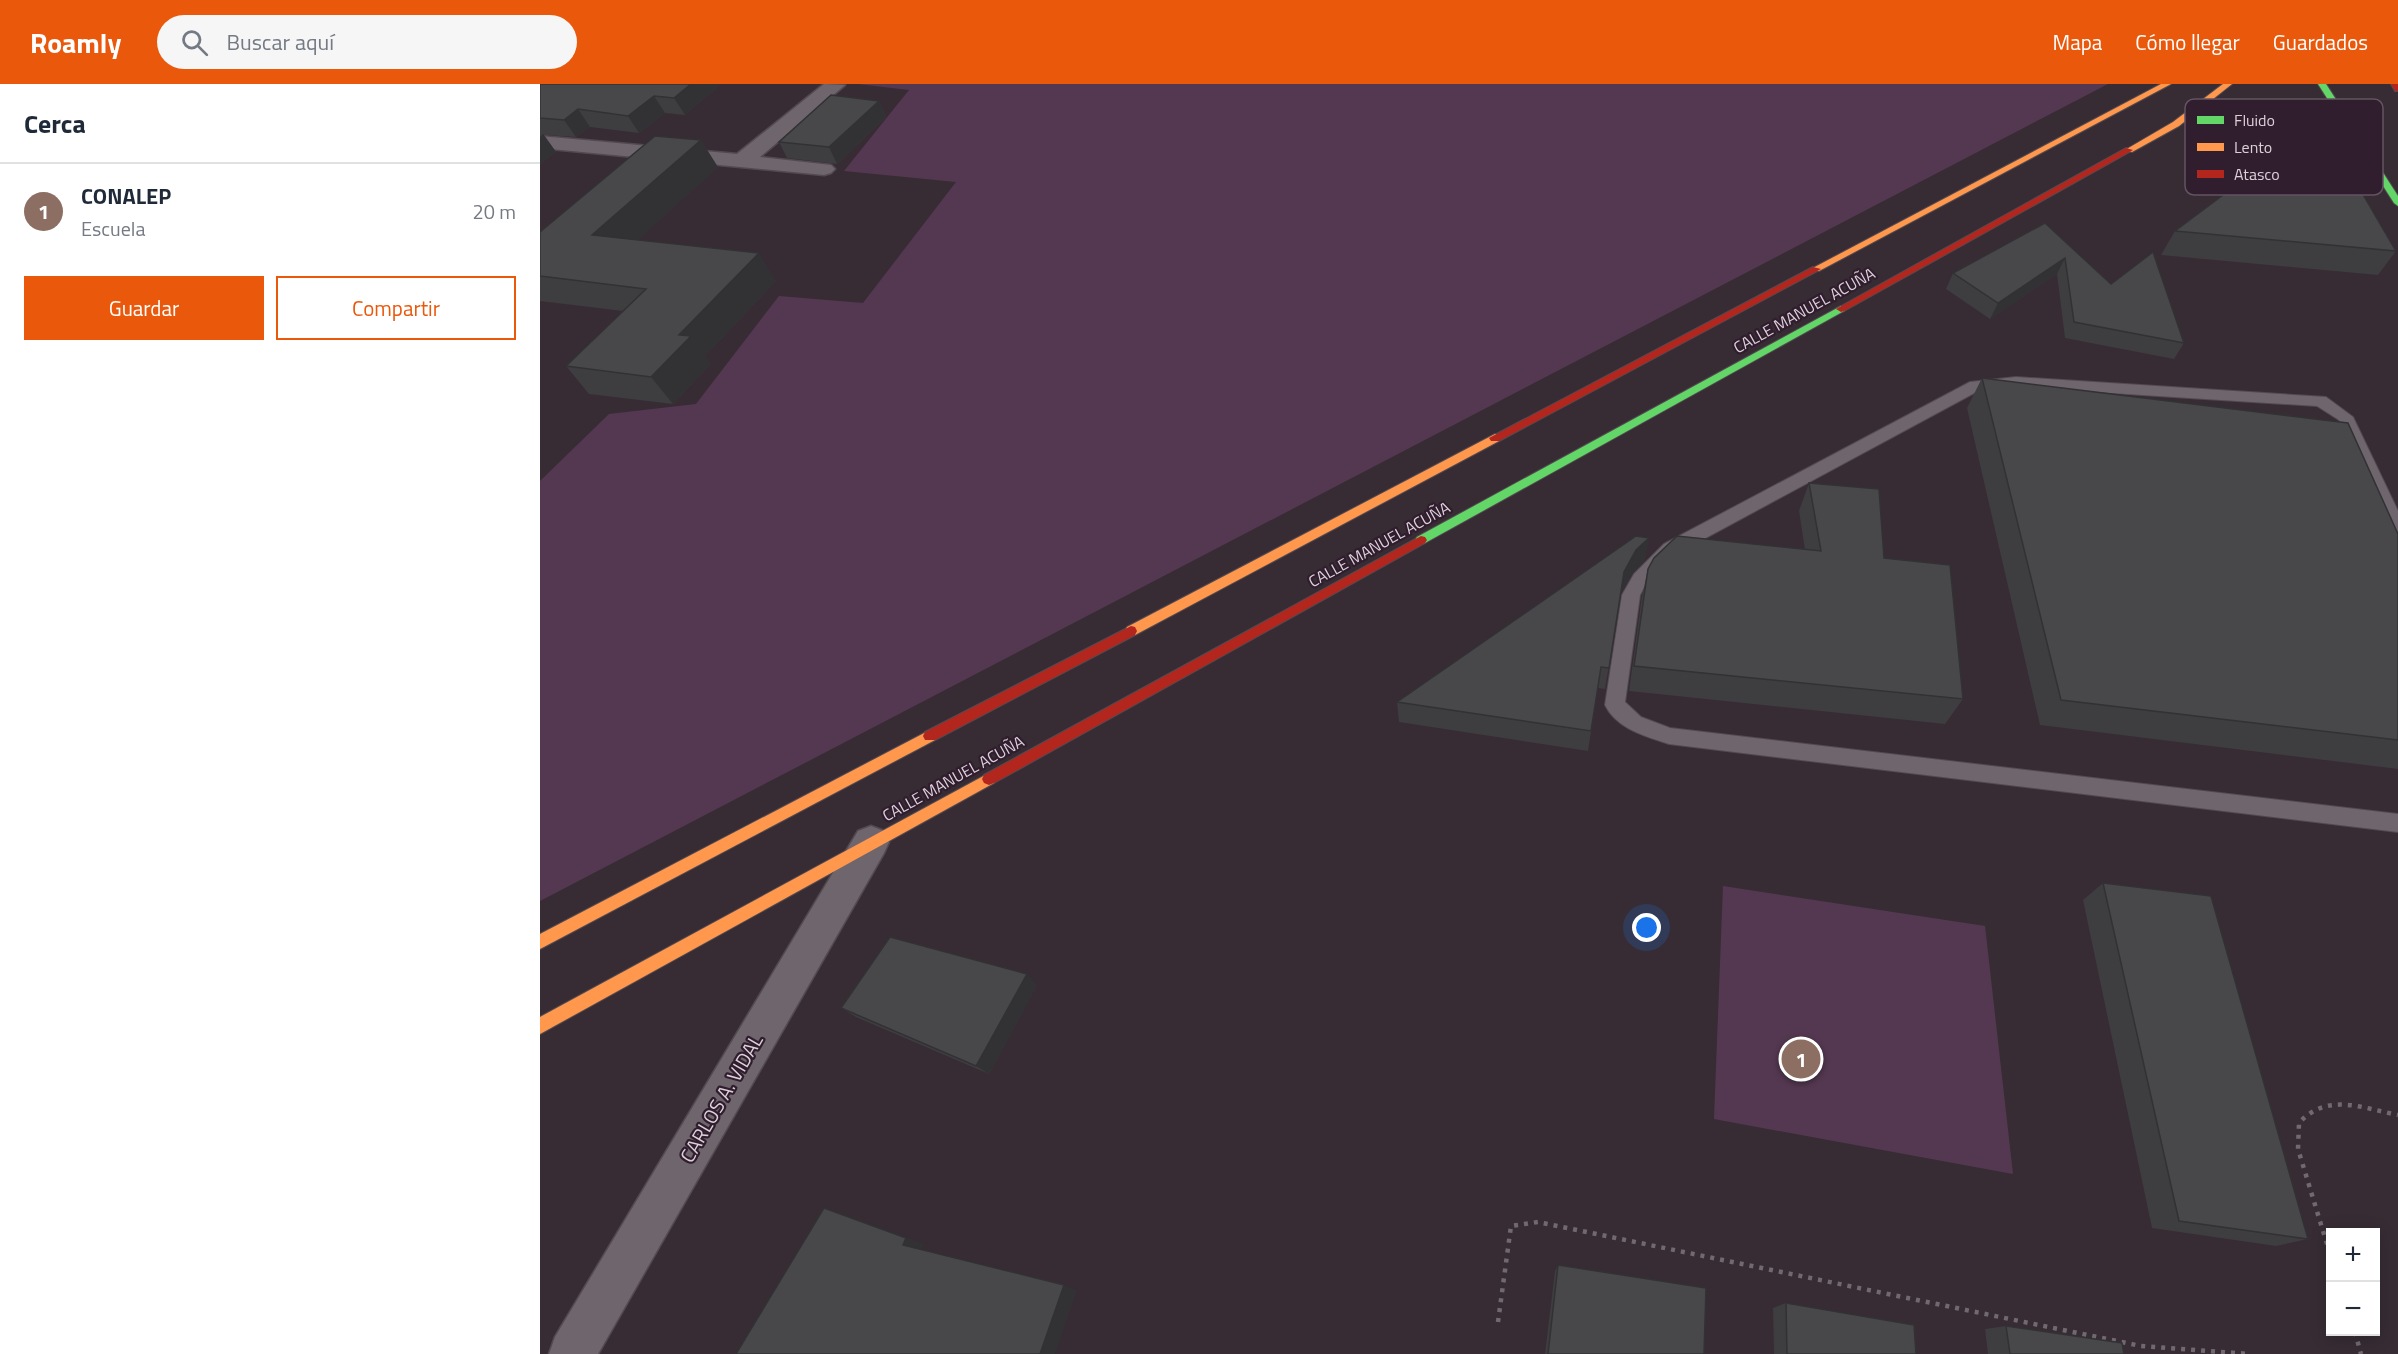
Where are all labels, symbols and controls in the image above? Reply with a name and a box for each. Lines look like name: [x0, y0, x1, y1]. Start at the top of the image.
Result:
search box: [157, 15, 577, 69]
text: Roamly: [30, 21, 121, 64]
text: Buscar aquí: [226, 25, 334, 59]
icon: search: [178, 26, 211, 59]
text: Mapa: [2053, 26, 2102, 58]
text: Cómo llegar: [2135, 26, 2240, 58]
text: Guardados: [2273, 26, 2368, 58]
legend: [2185, 99, 2383, 195]
text: Cerca: [24, 104, 86, 143]
text: Fluido: [2234, 108, 2275, 132]
text: Lento: [2234, 135, 2272, 159]
text: Atasco: [2234, 162, 2280, 186]
text: CONALEP: [81, 179, 171, 213]
text: 1: [38, 196, 49, 227]
text: 20 m: [472, 196, 516, 227]
text: Escuela: [81, 213, 145, 244]
street label: CALLE MANUEL ACUÑA: [1729, 261, 1880, 359]
button: Guardar: [24, 276, 264, 340]
button: Compartir: [276, 276, 516, 340]
street label: CALLE MANUEL ACUÑA: [1304, 495, 1455, 593]
street label: CALLE MANUEL ACUÑA: [878, 729, 1029, 827]
your location: [1632, 913, 1661, 942]
street label: CARLOS A. VIDAL: [672, 1028, 771, 1168]
pin: 1: [1782, 1036, 1820, 1082]
map controls: [2326, 1228, 2380, 1336]
button: +: [2326, 1228, 2380, 1282]
button: −: [2326, 1282, 2380, 1336]

